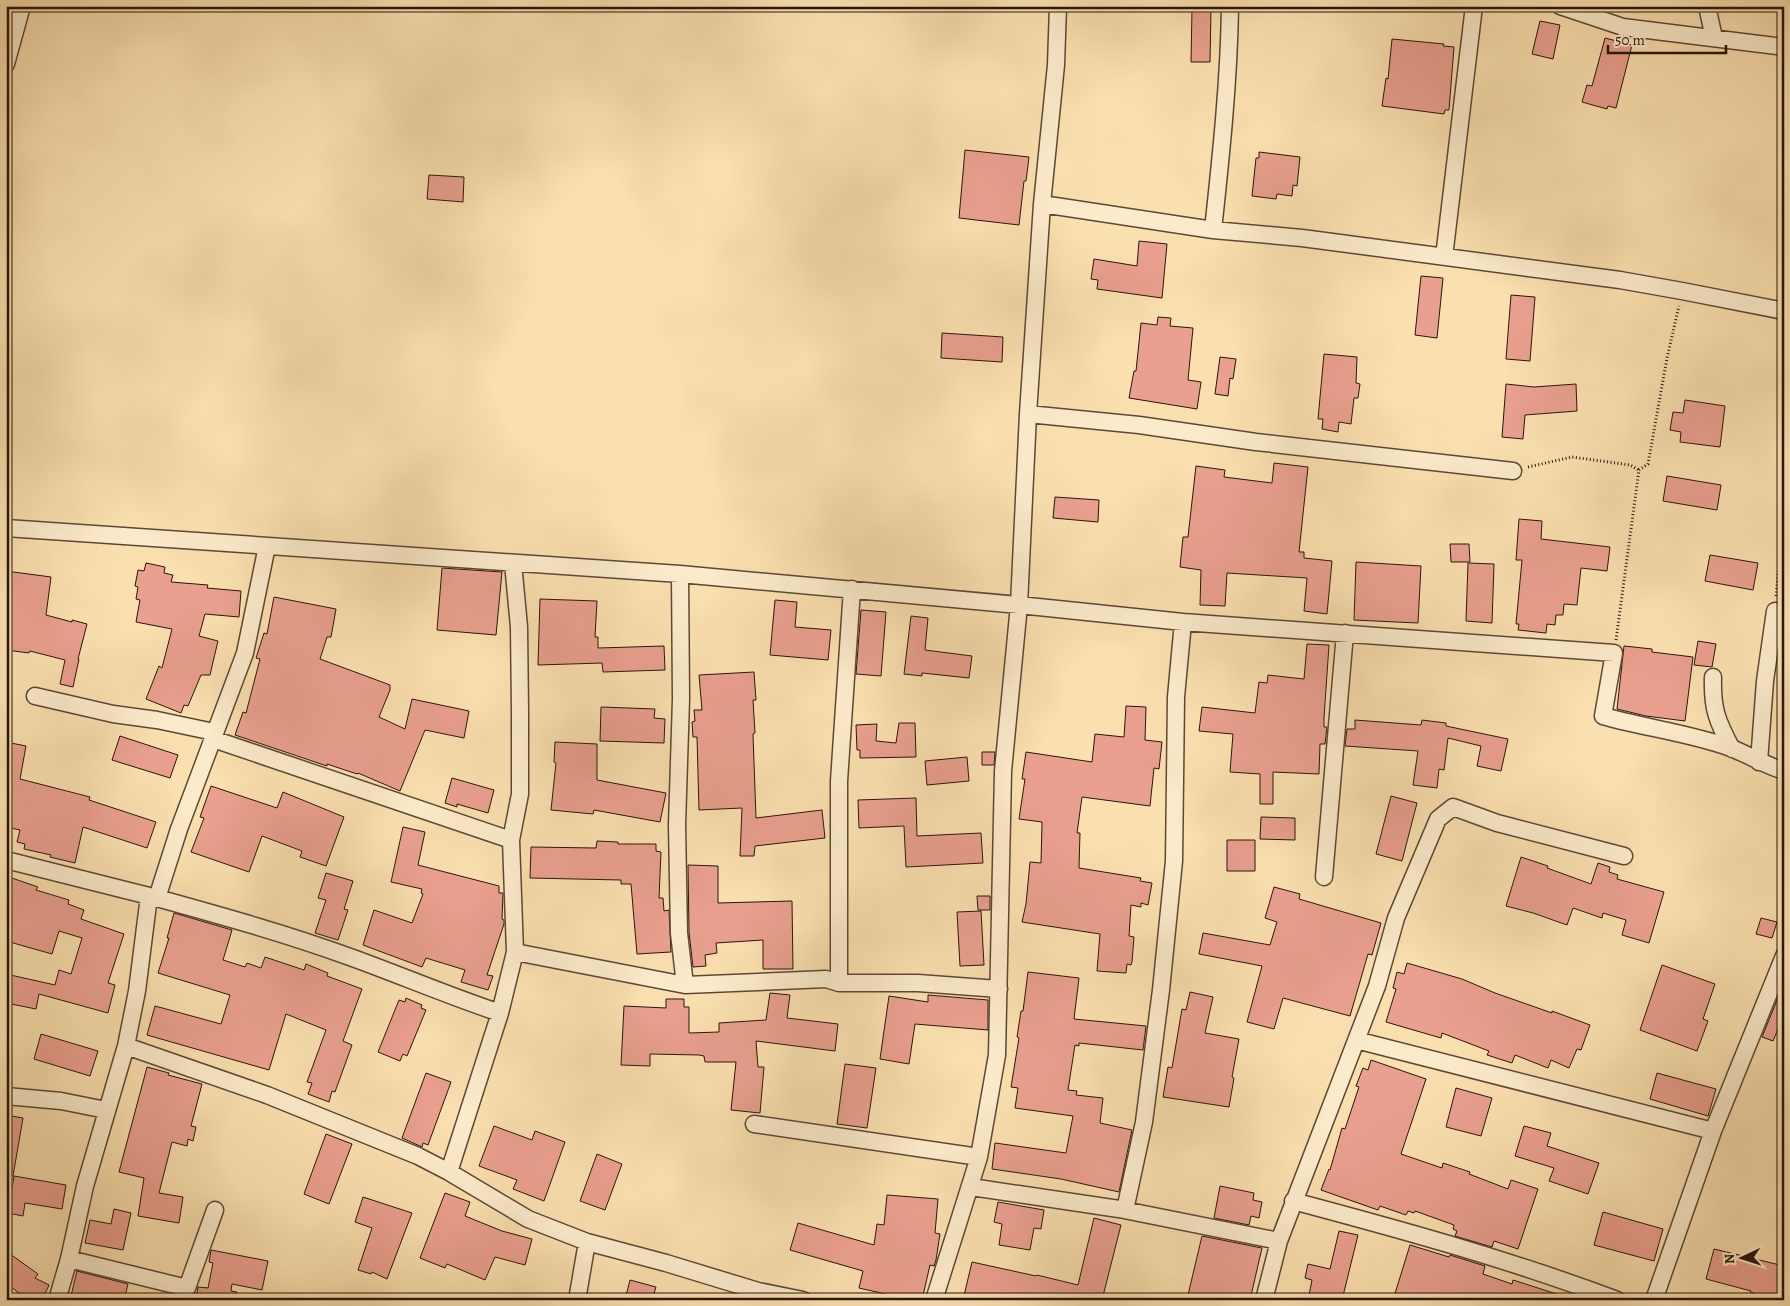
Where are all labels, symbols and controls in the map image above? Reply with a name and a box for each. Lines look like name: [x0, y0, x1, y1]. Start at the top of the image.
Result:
scale bar: [1608, 22, 1725, 54]
text: 50 m: [1615, 30, 1645, 50]
north arrow: [1718, 1234, 1768, 1284]
text: N: [1720, 1253, 1739, 1265]

